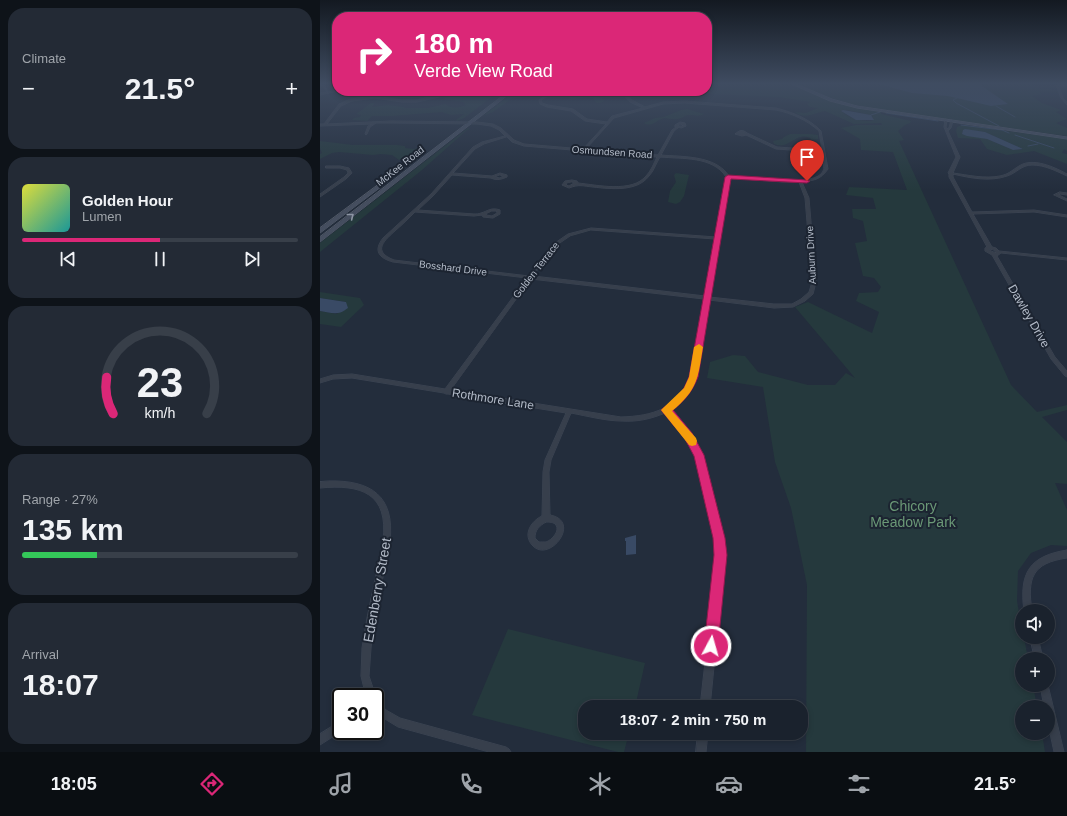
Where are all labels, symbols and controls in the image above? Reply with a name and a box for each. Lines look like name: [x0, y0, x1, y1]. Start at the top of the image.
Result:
icon: right: [348, 28, 400, 80]
text: 180 m: [414, 28, 493, 59]
text: Climate: [22, 51, 66, 66]
text: Verde View Road: [414, 61, 553, 81]
text: 21.5°: [125, 72, 195, 105]
text: −: [22, 76, 35, 101]
text: +: [285, 76, 298, 101]
pin: [790, 140, 824, 181]
street label: McKee Road: [374, 144, 426, 188]
street label: Osmundsen Road: [571, 144, 653, 160]
icon: arrive: [796, 146, 818, 168]
text: Golden Hour: [82, 192, 173, 209]
text: Lumen: [82, 209, 122, 224]
one-way arrow: [346, 214, 353, 221]
street label: Auburn Drive: [804, 225, 818, 284]
street label: Golden Terrace: [511, 239, 562, 300]
icon: previous: [57, 248, 79, 270]
icon: pause: [149, 248, 171, 270]
icon: next: [241, 248, 263, 270]
street label: Bosshard Drive: [418, 258, 488, 278]
street label: Dawley Drive: [1005, 282, 1053, 350]
text: 23: [137, 359, 183, 406]
street label: Rothmore Lane: [451, 386, 535, 412]
text: km/h: [145, 405, 176, 421]
text: Range · 27%: [22, 492, 98, 507]
park label: Chicory Meadow Park: [870, 498, 957, 530]
text: 135 km: [22, 513, 124, 546]
street label: Edenberry Street: [360, 536, 394, 644]
map controls: [1015, 604, 1055, 740]
button: sound: [1015, 604, 1055, 644]
position arrow: [690, 625, 732, 667]
text: Arrival: [22, 647, 59, 662]
button: +: [1015, 652, 1055, 692]
text: 18:07: [22, 668, 99, 701]
speed limit sign: 30: [332, 688, 384, 740]
button: −: [1015, 700, 1055, 740]
text: 18:07 · 2 min · 750 m: [620, 711, 766, 728]
icon: directions: [198, 770, 226, 798]
icon: music: [327, 770, 355, 798]
icon: phone: [457, 770, 485, 798]
icon: climate: [586, 770, 614, 798]
icon: car: [715, 770, 743, 798]
icon: filters: [845, 770, 873, 798]
text: 18:05: [51, 774, 97, 794]
text: 21.5°: [974, 774, 1016, 794]

